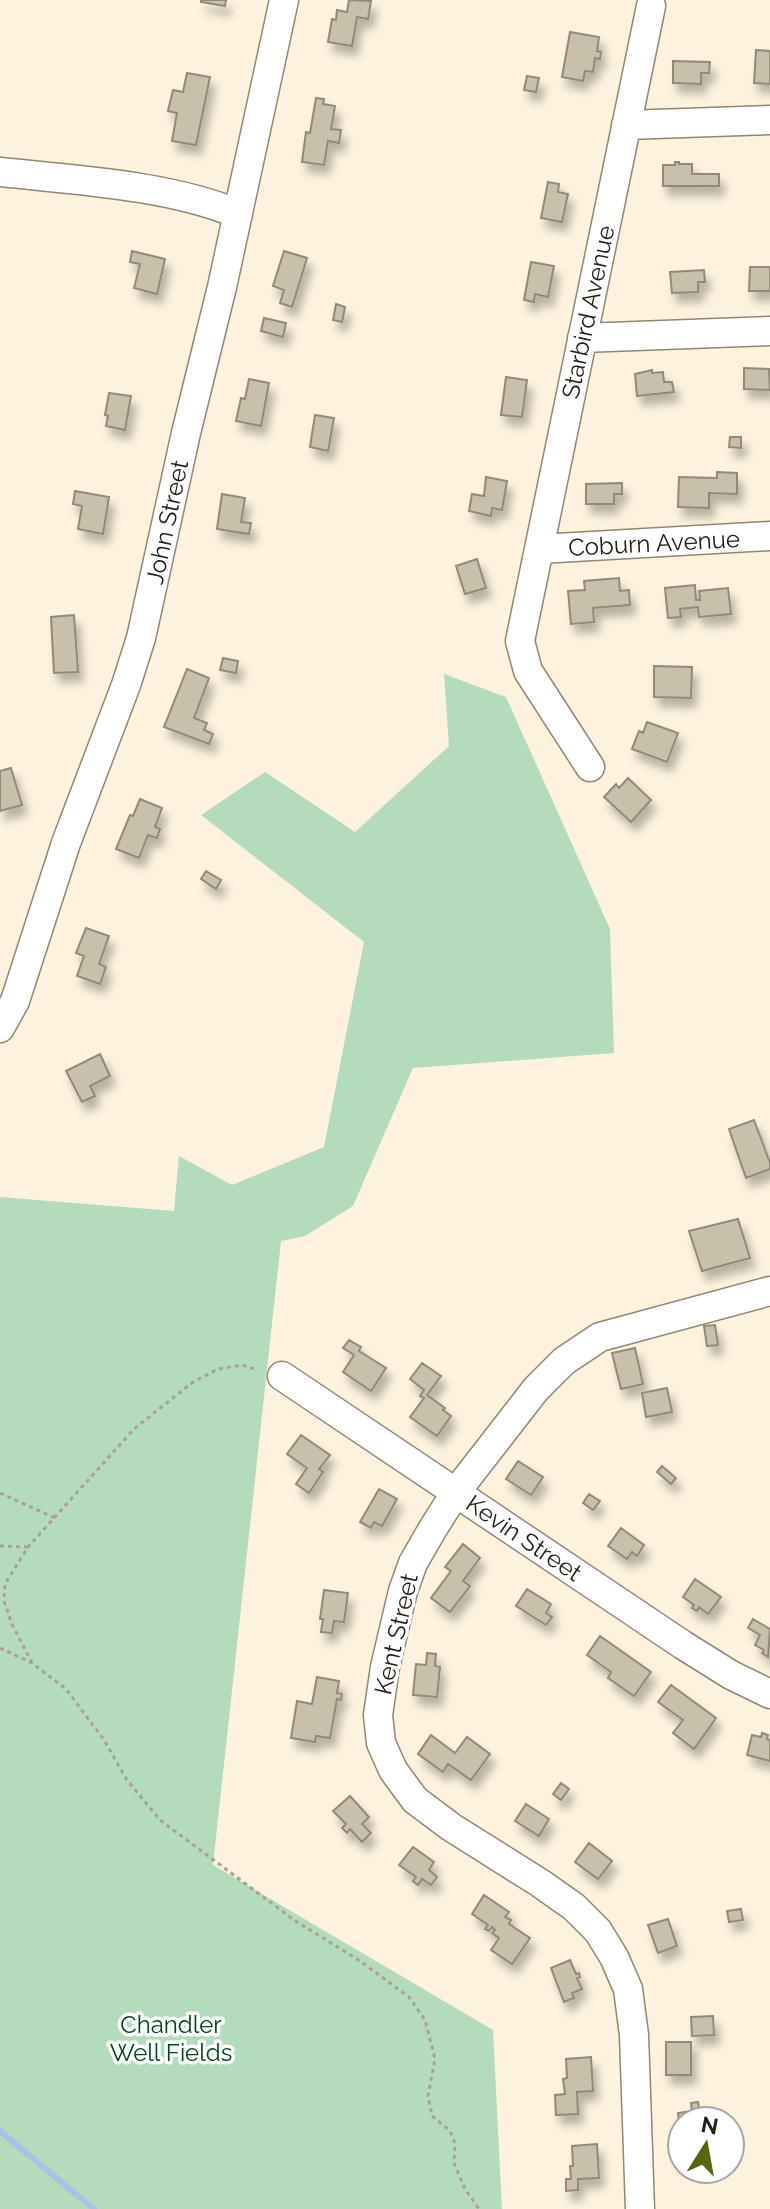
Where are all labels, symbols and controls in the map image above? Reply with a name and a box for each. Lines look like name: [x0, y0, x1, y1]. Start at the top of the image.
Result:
street label: Starbird Avenue: [555, 223, 621, 401]
street label: John Street: [140, 457, 194, 587]
street label: Coburn Avenue: [567, 524, 741, 562]
street label: Kevin Street: [461, 1489, 587, 1587]
street label: Kent Street: [368, 1571, 424, 1697]
park label: Chandler Well Fields: [110, 2010, 232, 2067]
north arrow: [666, 2105, 746, 2185]
text: N: [699, 2111, 721, 2140]

